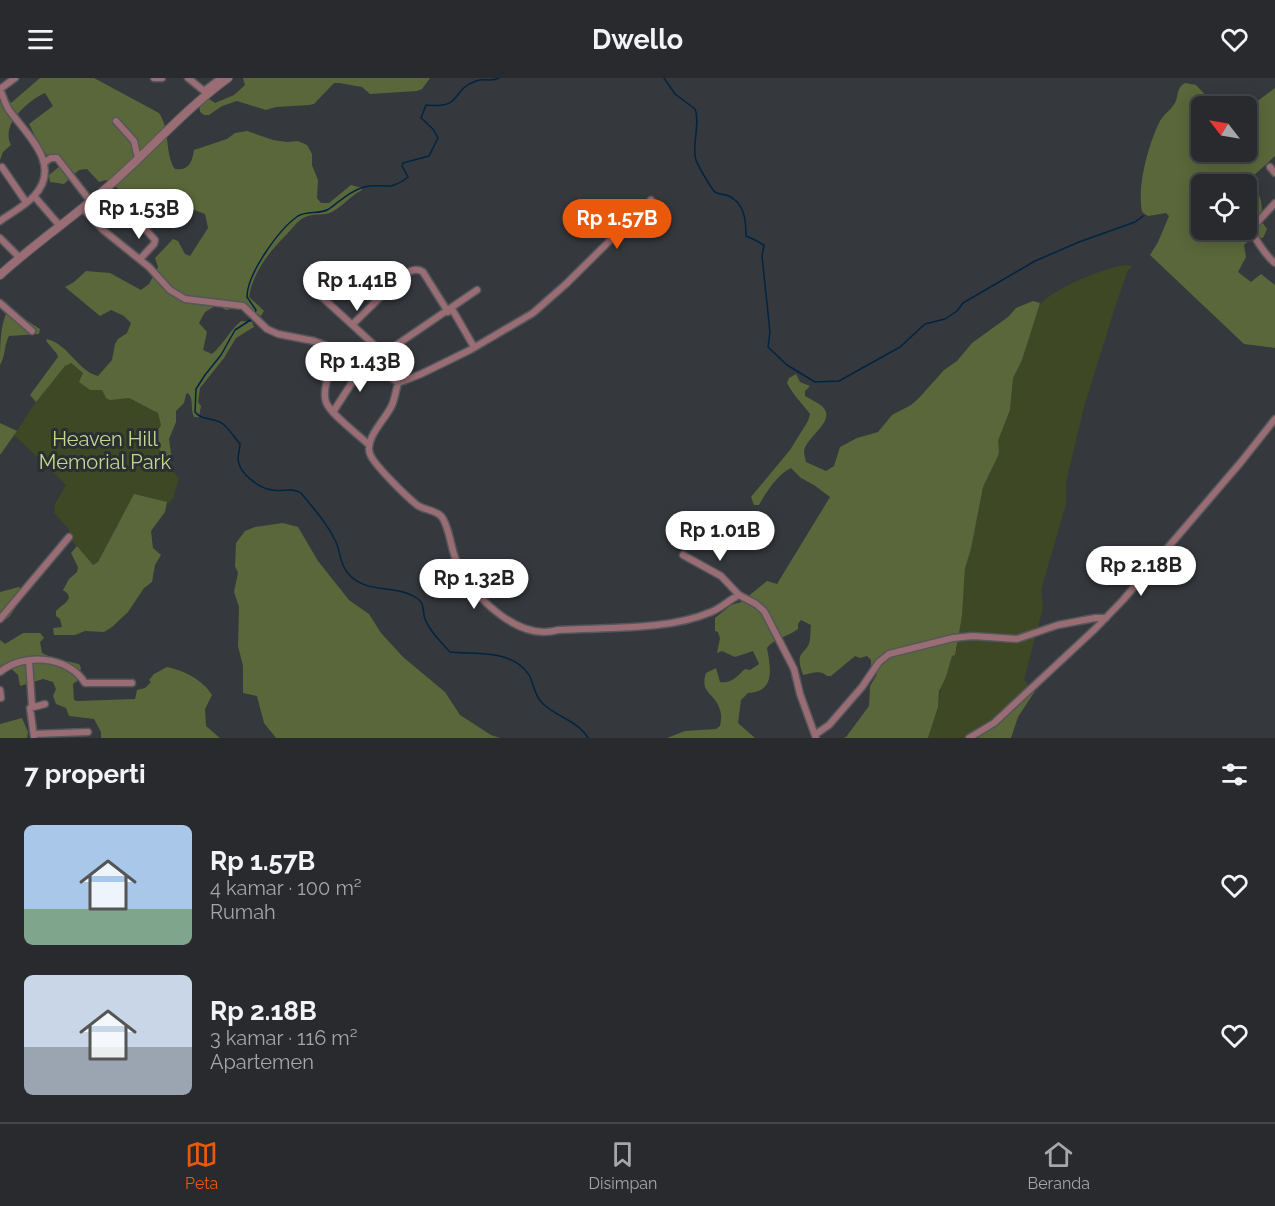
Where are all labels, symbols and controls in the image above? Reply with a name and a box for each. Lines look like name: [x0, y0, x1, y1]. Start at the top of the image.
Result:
icon: menu: [24, 23, 57, 56]
icon: heart: [1218, 23, 1251, 56]
text: Dwello: [592, 24, 683, 55]
north arrow: [1191, 96, 1257, 162]
map controls: [1191, 96, 1257, 240]
button: locate: [1191, 174, 1257, 240]
pin: Rp 1.53B: [77, 189, 201, 240]
text: Rp 1.53B: [99, 196, 179, 220]
pin: Rp 1.57B: [555, 199, 679, 250]
text: Rp 1.57B: [577, 206, 657, 230]
pin: Rp 1.41B: [295, 261, 419, 312]
text: Rp 1.41B: [317, 268, 397, 292]
pin: Rp 1.43B: [298, 342, 422, 393]
text: Rp 1.43B: [319, 349, 401, 373]
park label: Heaven Hill Memorial Park: [39, 427, 172, 474]
pin: Rp 1.01B: [658, 511, 782, 562]
text: Rp 1.01B: [680, 518, 760, 542]
pin: Rp 2.18B: [1079, 546, 1203, 597]
text: Rp 2.18B: [1100, 553, 1182, 577]
pin: Rp 1.32B: [412, 559, 536, 610]
text: Rp 1.32B: [433, 566, 515, 590]
icon: filters: [1218, 758, 1251, 791]
text: 7 properti: [24, 759, 146, 789]
text: Rp 1.57B: [210, 846, 315, 876]
icon: home: [72, 849, 144, 921]
icon: heart: [1218, 869, 1251, 902]
text: 4 kamar · 100 m²: [210, 876, 362, 900]
text: Rumah: [210, 900, 276, 924]
text: Rp 2.18B: [210, 996, 317, 1026]
icon: home: [72, 999, 144, 1071]
icon: heart: [1218, 1019, 1251, 1052]
text: 3 kamar · 116 m²: [210, 1026, 357, 1050]
text: Apartemen: [210, 1050, 314, 1074]
tab: Peta: [185, 1138, 218, 1193]
tab: Disimpan: [589, 1138, 657, 1193]
tab: Beranda: [1028, 1138, 1090, 1193]

